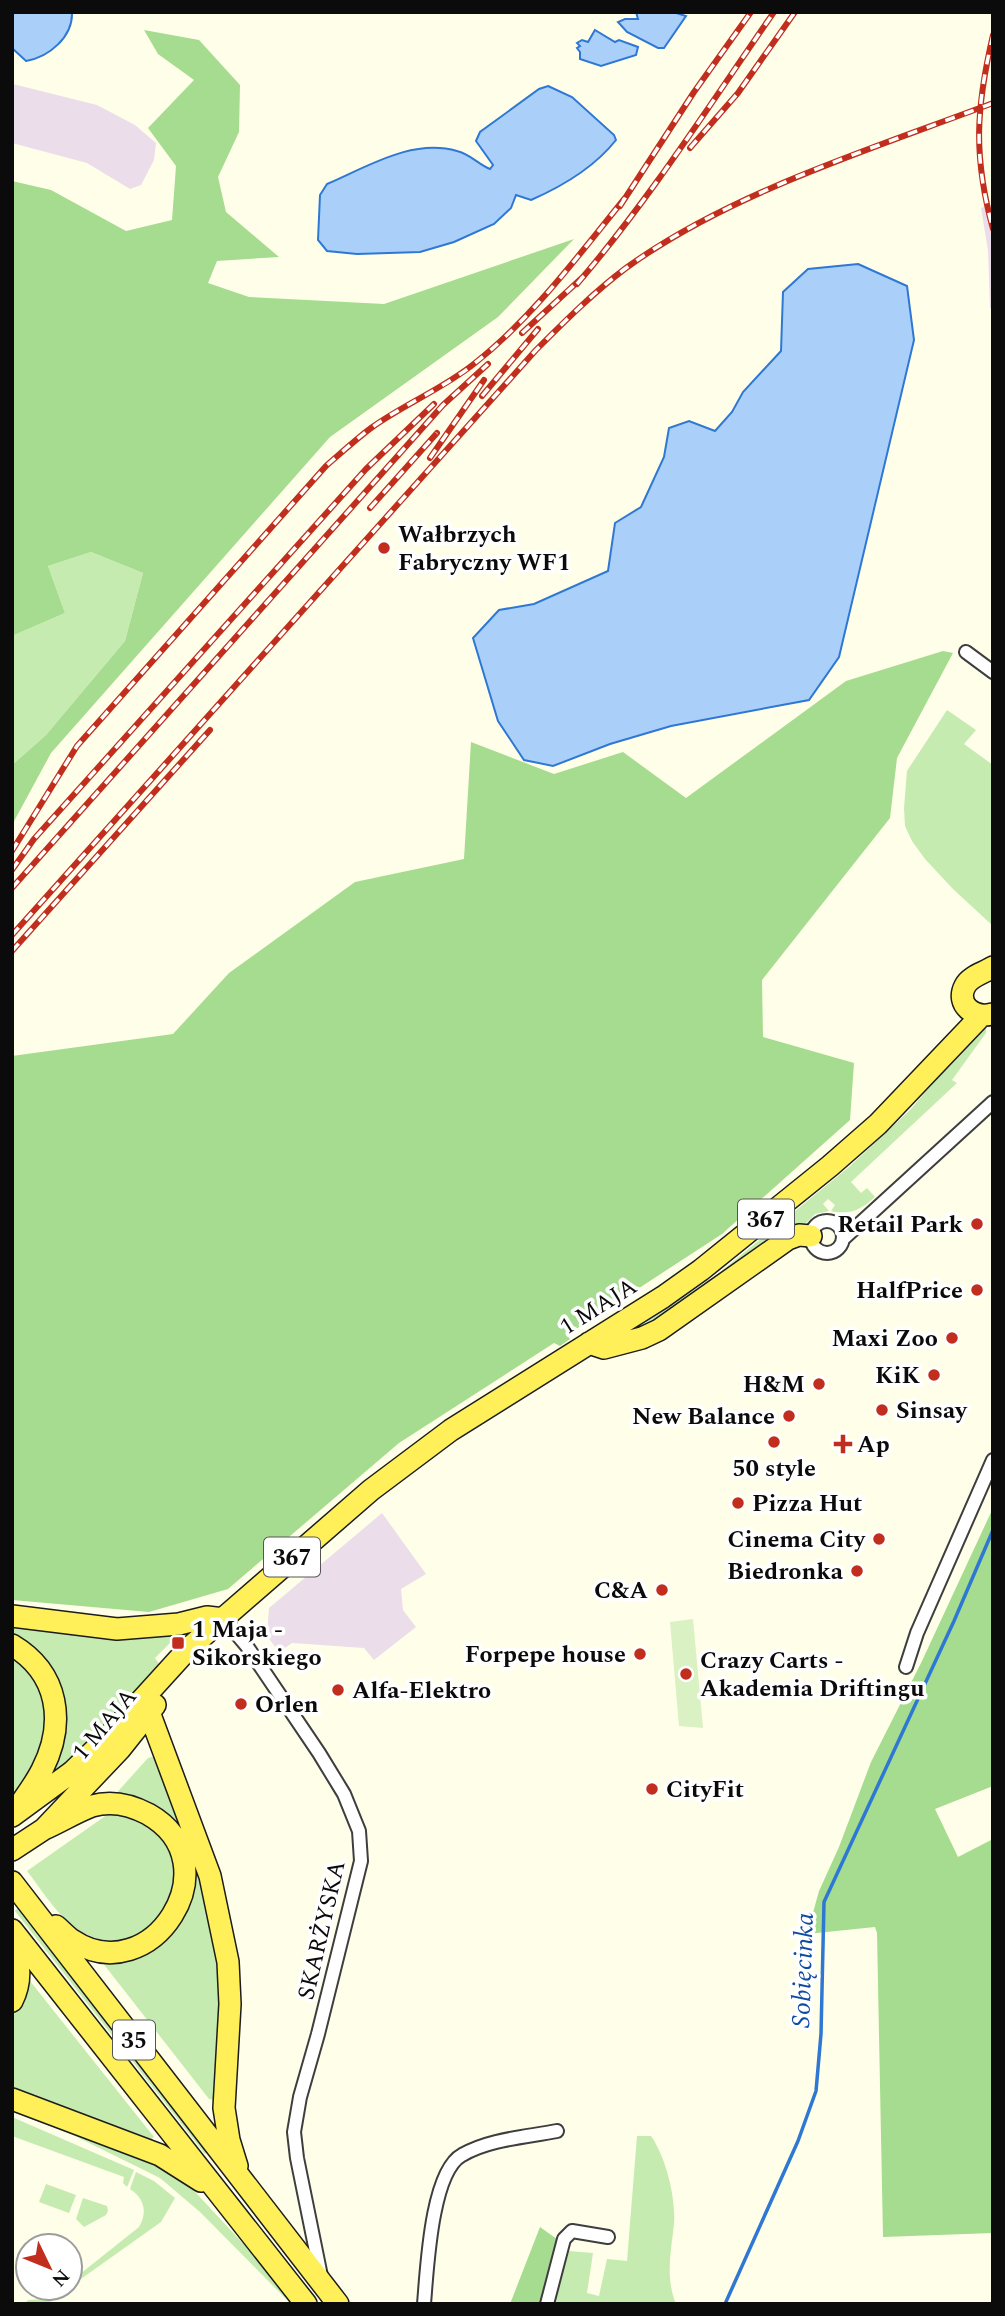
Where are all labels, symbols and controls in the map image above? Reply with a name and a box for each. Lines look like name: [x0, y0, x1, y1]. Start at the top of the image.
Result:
place label: Wałbrzych Fabryczny WF1: [398, 517, 570, 581]
marker: Wałbrzych Fabryczny WF1: [376, 540, 392, 556]
road number: 367: [738, 1200, 794, 1238]
place label: Retail Park: [837, 1207, 964, 1243]
marker: Retail Park: [969, 1216, 985, 1232]
street label: 1 MAJA: [553, 1269, 644, 1345]
place label: HalfPrice: [856, 1273, 963, 1309]
marker: HalfPrice: [969, 1282, 985, 1298]
place label: Maxi Zoo: [831, 1321, 938, 1357]
marker: Maxi Zoo: [944, 1330, 960, 1346]
place label: KiK: [875, 1358, 920, 1394]
place label: H&M: [743, 1367, 805, 1403]
marker: KiK: [926, 1367, 942, 1383]
marker: H&M: [811, 1376, 827, 1392]
place label: Sinsay: [896, 1393, 968, 1429]
place label: New Balance: [632, 1399, 775, 1435]
marker: Sinsay: [874, 1402, 890, 1418]
marker: New Balance: [781, 1408, 797, 1424]
place label: Ap: [857, 1427, 890, 1463]
marker: 50 style: [766, 1434, 782, 1450]
marker: Ap: [835, 1436, 851, 1452]
place label: 50 style: [732, 1451, 816, 1487]
place label: Pizza Hut: [752, 1486, 862, 1522]
marker: Pizza Hut: [730, 1495, 746, 1511]
place label: Cinema City: [728, 1522, 867, 1558]
marker: Cinema City: [871, 1531, 887, 1547]
road number: 367: [264, 1538, 320, 1576]
place label: Biedronka: [727, 1554, 844, 1590]
marker: Biedronka: [849, 1563, 865, 1579]
place label: C&A: [594, 1573, 648, 1609]
marker: C&A: [654, 1582, 670, 1598]
place label: 1 Maja - Sikorskiego: [192, 1612, 322, 1676]
marker: 1 Maja - Sikorskiego: [170, 1635, 186, 1651]
place label: Forpepe house: [465, 1637, 626, 1673]
place label: Crazy Carts - Akademia Driftingu: [700, 1643, 925, 1707]
marker: Forpepe house: [632, 1646, 648, 1662]
marker: Crazy Carts - Akademia Driftingu: [678, 1666, 694, 1682]
place label: Alfa-Elektro: [352, 1673, 491, 1709]
street label: 1 MAJA: [64, 1680, 146, 1769]
marker: Alfa-Elektro: [330, 1682, 346, 1698]
place label: Orlen: [255, 1687, 319, 1723]
marker: Orlen: [233, 1696, 249, 1712]
place label: CityFit: [666, 1772, 744, 1808]
marker: CityFit: [644, 1781, 660, 1797]
street label: SKARŻYSKA: [288, 1857, 355, 2003]
water label: Sobięcinka: [781, 1912, 825, 2028]
road number: 35: [113, 2021, 155, 2060]
north arrow: [14, 2232, 84, 2302]
text: N: [44, 2262, 76, 2293]

